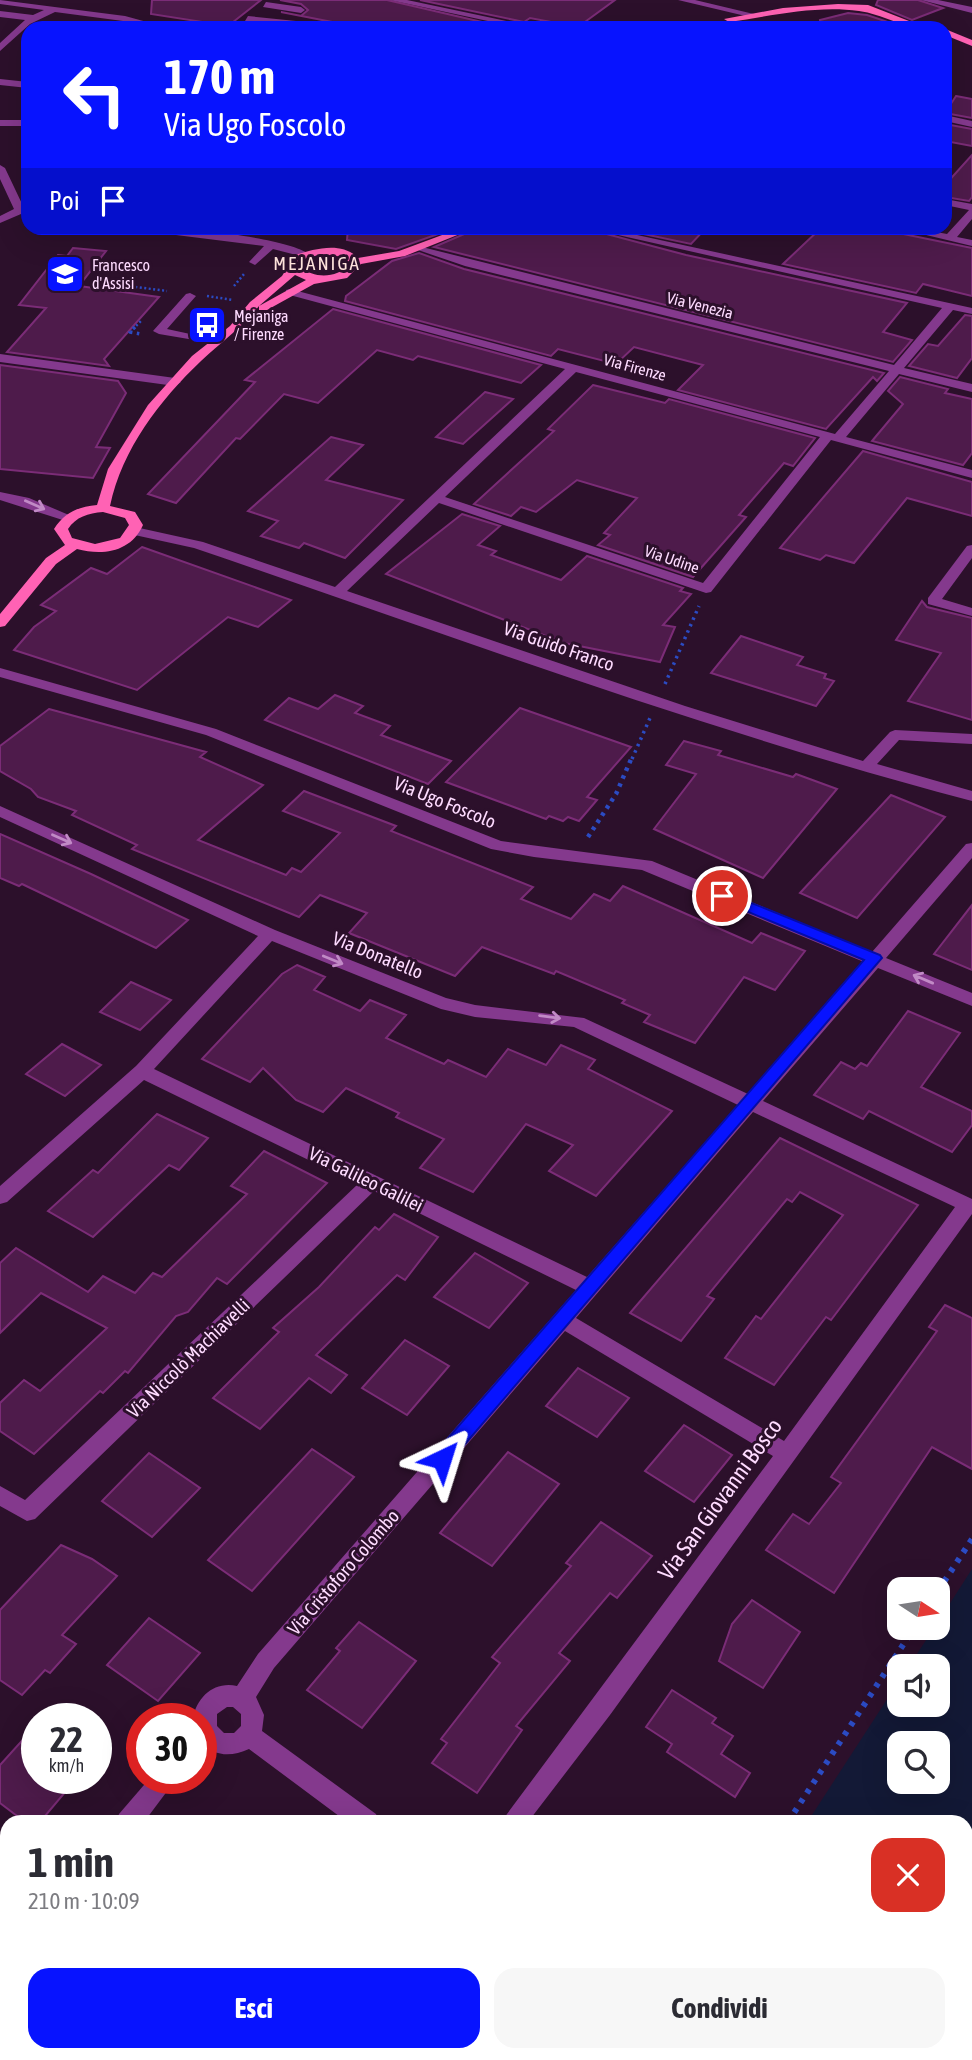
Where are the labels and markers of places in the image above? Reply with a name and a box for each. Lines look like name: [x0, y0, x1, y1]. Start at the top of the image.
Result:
school or university icon: Francesco d'Assisi: [44, 253, 86, 295]
place label: Francesco d'Assisi: [92, 256, 150, 292]
bus stop icon: Mejaniga / Firenze: [186, 304, 228, 346]
place label: Mejaniga / Firenze: [234, 307, 289, 343]
pin: [692, 866, 752, 926]

